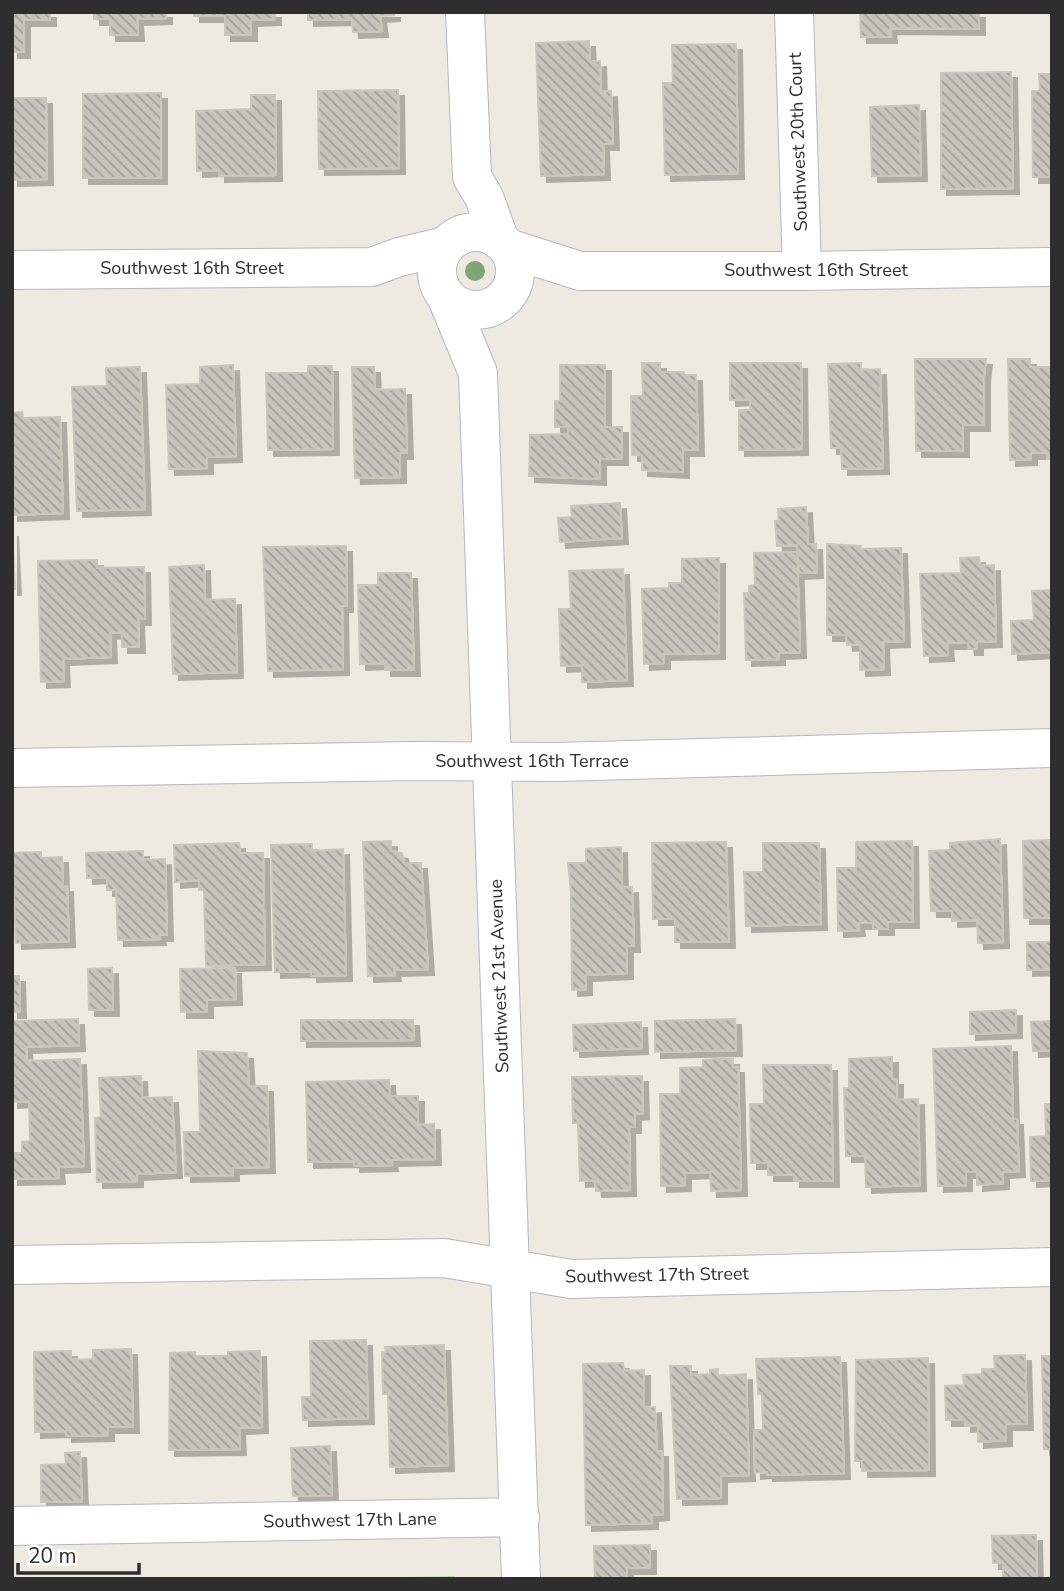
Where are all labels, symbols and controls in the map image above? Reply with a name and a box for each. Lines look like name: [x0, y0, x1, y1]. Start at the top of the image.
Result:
street label: Southwest 20th Court: [783, 51, 813, 232]
street label: Southwest 16th Street: [100, 256, 284, 280]
street label: Southwest 16th Street: [724, 258, 908, 282]
street label: Southwest 16th Terrace: [435, 749, 629, 773]
street label: Southwest 21st Avenue: [484, 879, 514, 1073]
street label: Southwest 17th Street: [565, 1261, 750, 1289]
street label: Southwest 17th Lane: [263, 1506, 437, 1534]
scale bar: [18, 1532, 138, 1576]
text: 20 m: [28, 1542, 77, 1570]

